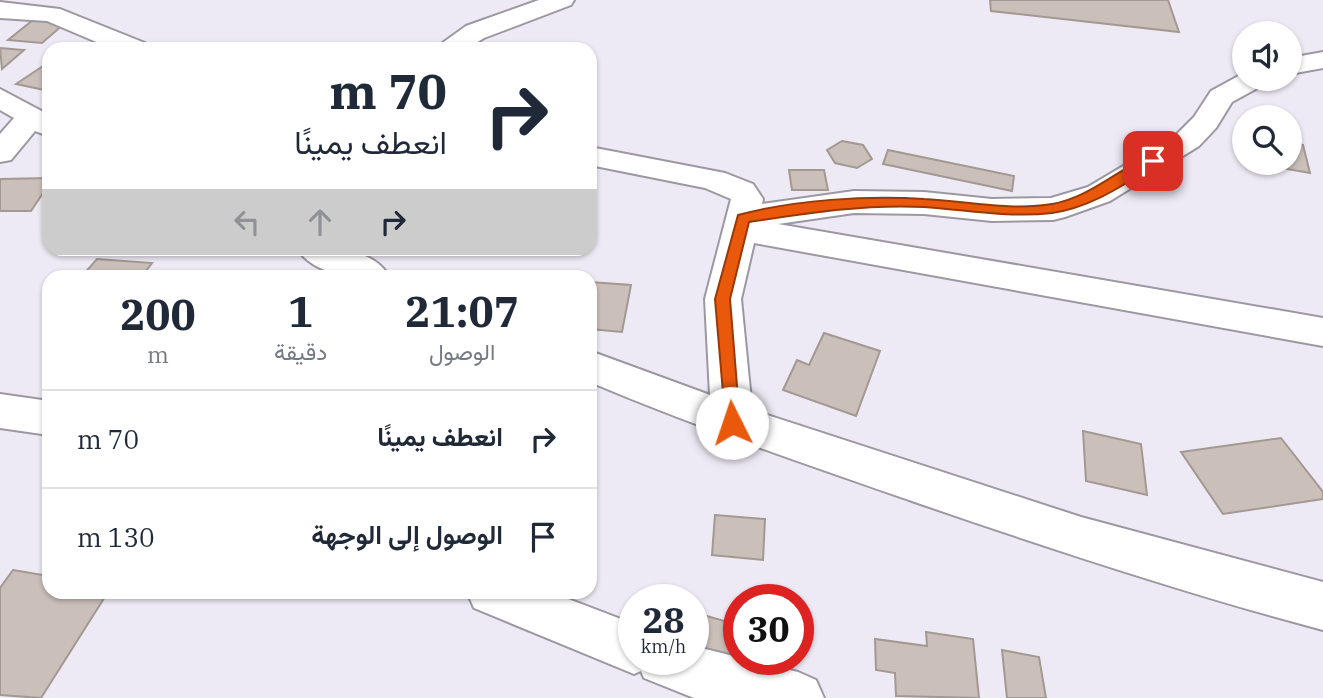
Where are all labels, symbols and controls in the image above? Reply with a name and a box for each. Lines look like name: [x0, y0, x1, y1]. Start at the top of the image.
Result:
map controls: [1232, 21, 1302, 175]
button: sound: [1232, 21, 1302, 91]
text: 70 m: [329, 59, 447, 122]
icon: right: [471, 70, 562, 161]
button: search: [1232, 105, 1302, 175]
text: انعطف يمينًا: [294, 121, 447, 163]
pin: [1123, 131, 1183, 191]
icon: arrive: [1134, 142, 1172, 180]
icon: left: [228, 203, 266, 241]
icon: ahead: [301, 203, 339, 241]
icon: right: [374, 203, 412, 241]
text: 1: [288, 284, 313, 339]
text: 21:07: [405, 284, 519, 339]
text: 200: [120, 287, 196, 342]
text: دقيقة: [274, 336, 327, 366]
text: الوصول: [429, 336, 495, 366]
text: m: [147, 339, 169, 369]
position arrow: [695, 386, 769, 460]
text: انعطف يمينًا: [377, 419, 503, 453]
icon: right: [524, 420, 562, 458]
text: 70 m: [77, 422, 139, 456]
text: الوصول إلى الوجهة: [311, 517, 503, 551]
icon: arrive: [524, 518, 562, 556]
text: 130 m: [77, 520, 155, 554]
speed limit sign: 30: [723, 584, 814, 675]
text: 28: [642, 597, 685, 643]
text: km/h: [641, 635, 686, 658]

